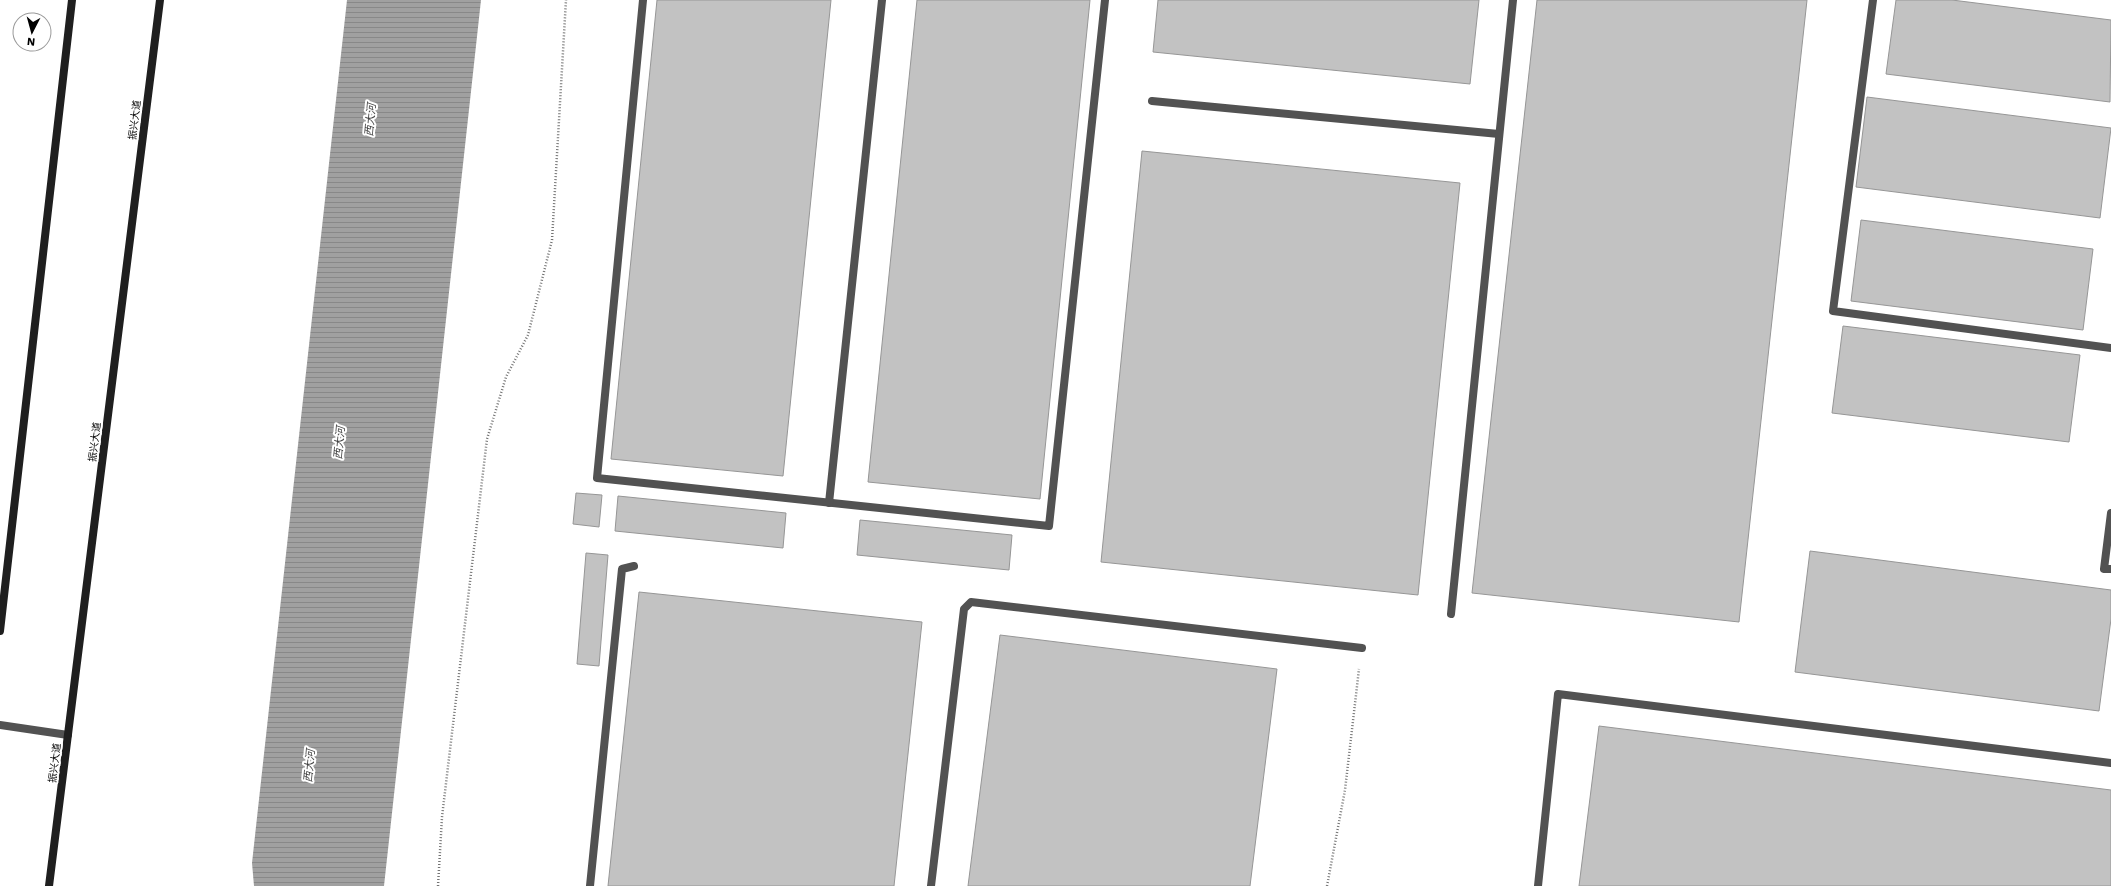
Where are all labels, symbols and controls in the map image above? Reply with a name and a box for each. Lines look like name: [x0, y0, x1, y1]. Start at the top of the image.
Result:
north arrow: [12, 12, 52, 52]
text: N: [26, 35, 36, 48]
street label: 振兴大道: [127, 100, 142, 141]
water label: 西大河: [363, 101, 379, 137]
street label: 振兴大道: [87, 422, 102, 463]
water label: 西大河: [332, 424, 348, 460]
street label: 振兴大道: [47, 743, 62, 784]
water label: 西大河: [302, 747, 318, 783]

